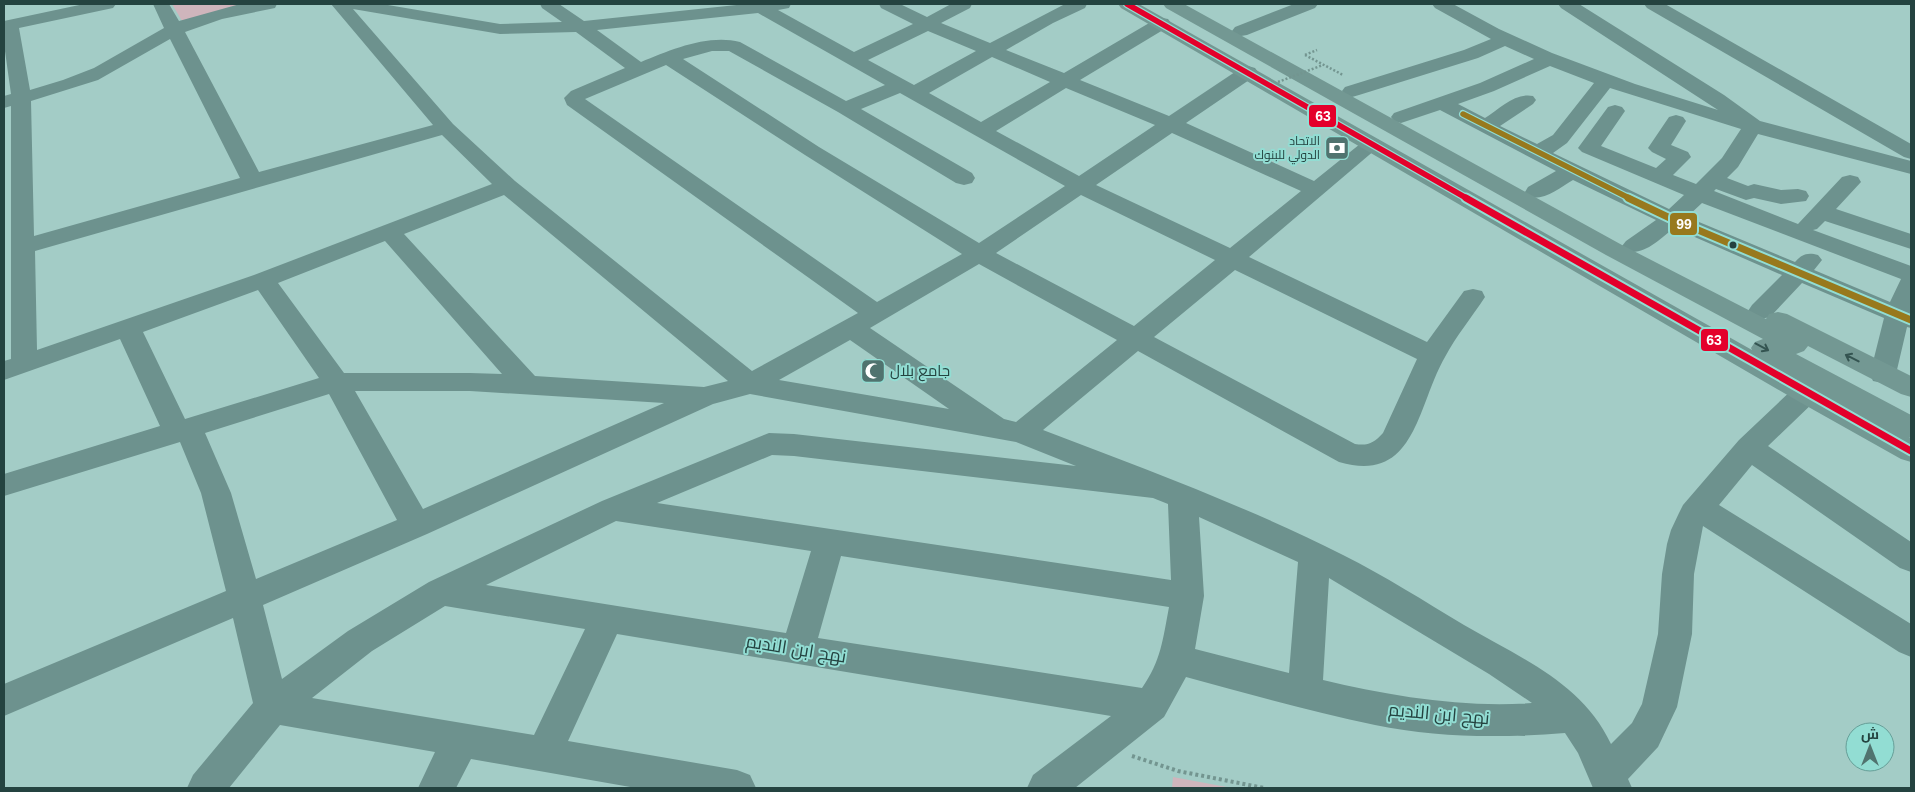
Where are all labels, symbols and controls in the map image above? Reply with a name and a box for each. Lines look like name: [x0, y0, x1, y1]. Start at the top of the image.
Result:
line badge: 63: [1308, 104, 1337, 128]
text: 63: [1315, 108, 1331, 124]
place label: الاتحاد الدولي للبنوك: [1255, 134, 1320, 165]
bank icon: الاتحاد الدولي للبنوك: [1324, 135, 1350, 161]
line badge: 99: [1669, 212, 1698, 236]
text: 99: [1676, 216, 1692, 232]
unlabelled marker: [1728, 240, 1738, 250]
line badge: 63: [1700, 328, 1729, 352]
text: 63: [1706, 332, 1722, 348]
one-way arrow: [1754, 343, 1769, 352]
one-way arrow: [1844, 353, 1859, 363]
mosque icon: جامع بلال: [860, 358, 886, 384]
place label: جامع بلال: [890, 362, 950, 382]
street label: نهج ابن النديم: [744, 631, 848, 669]
street label: نهج ابن النديم: [1387, 700, 1490, 730]
north arrow: [1845, 722, 1895, 772]
text: ش: [1861, 726, 1879, 743]

